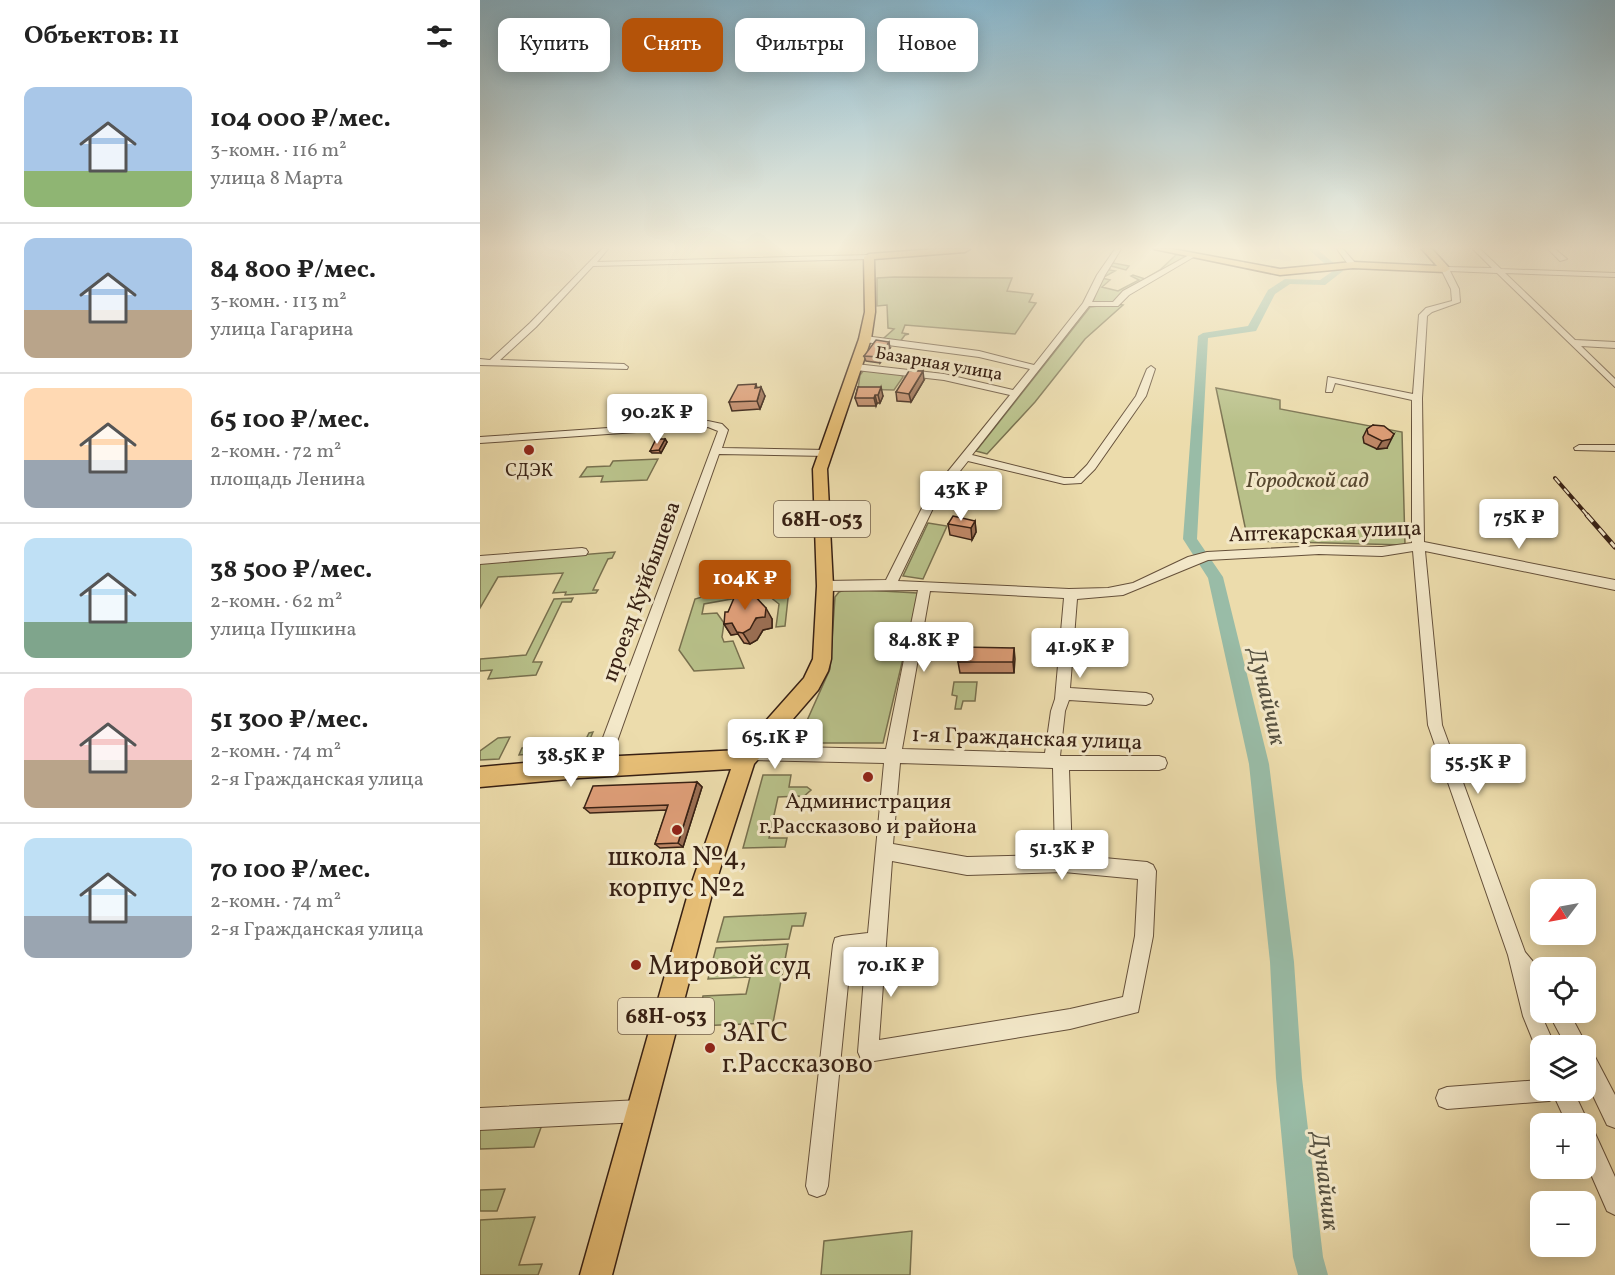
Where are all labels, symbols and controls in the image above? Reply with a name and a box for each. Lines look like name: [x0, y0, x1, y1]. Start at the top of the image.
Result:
text: Объектов: 11: [24, 18, 179, 54]
chip: Купить: [498, 18, 610, 72]
chip: Снять: [622, 18, 723, 72]
chip: Фильтры: [735, 18, 865, 72]
chip: Новое: [877, 18, 978, 72]
icon: filters: [423, 20, 456, 53]
text: 104 000 ₽/мес.: [210, 101, 391, 137]
icon: home: [72, 111, 144, 183]
text: 3-комн. · 116 m²: [210, 137, 347, 165]
text: улица 8 Марта: [210, 165, 343, 193]
text: 84 800 ₽/мес.: [210, 252, 376, 288]
icon: home: [72, 262, 144, 334]
text: 3-комн. · 113 m²: [210, 288, 347, 316]
text: улица Гагарина: [210, 316, 354, 344]
street label: Базарная улица: [873, 341, 1004, 388]
pin: 90.2K ₽: [602, 394, 712, 445]
text: 90.2K ₽: [621, 399, 693, 427]
text: 65 100 ₽/мес.: [210, 402, 370, 438]
icon: home: [72, 412, 144, 484]
text: 2-комн. · 72 m²: [210, 438, 341, 466]
marker: СДЭК: [522, 443, 536, 457]
place label: СДЭК: [505, 459, 553, 484]
text: площадь Ленина: [210, 466, 365, 494]
park label: Городской сад: [1246, 466, 1368, 497]
pin: 43K ₽: [919, 471, 1003, 522]
text: 43K ₽: [934, 476, 988, 504]
street label: проезд Куйбышева: [595, 497, 690, 687]
pin: 75K ₽: [1477, 499, 1561, 550]
road number: 68Н-053: [774, 501, 870, 537]
text: 75K ₽: [1493, 504, 1545, 532]
street label: Аптекарская улица: [1228, 514, 1422, 551]
text: 38 500 ₽/мес.: [210, 552, 372, 588]
pin: 104K ₽: [696, 560, 794, 611]
icon: home: [72, 562, 144, 634]
text: 104K ₽: [713, 565, 777, 593]
text: 2-комн. · 62 m²: [210, 588, 342, 616]
text: улица Пушкина: [210, 616, 356, 644]
pin: 84.8K ₽: [869, 622, 979, 673]
text: 84.8K ₽: [888, 627, 960, 655]
pin: 41.9K ₽: [1025, 628, 1135, 679]
text: 41.9K ₽: [1045, 633, 1115, 661]
water label: Дунайчик: [1238, 642, 1294, 749]
text: 51 300 ₽/мес.: [210, 702, 369, 738]
icon: home: [72, 712, 144, 784]
pin: 65.1K ₽: [720, 719, 830, 770]
street label: 1-я Гражданская улица: [911, 720, 1143, 759]
text: 65.1K ₽: [742, 724, 808, 752]
pin: 38.5K ₽: [516, 737, 626, 788]
text: 2-комн. · 74 m²: [210, 738, 341, 766]
text: 38.5K ₽: [537, 742, 605, 770]
pin: 55.5K ₽: [1423, 744, 1533, 795]
text: 55.5K ₽: [1445, 749, 1511, 777]
text: 2-я Гражданская улица: [210, 766, 424, 794]
marker: Администрация г.Рассказово и района: [861, 770, 875, 784]
place label: Администрация г.Рассказово и района: [759, 787, 977, 843]
marker: школа №4, корпус №2: [670, 823, 684, 837]
pin: 51.3K ₽: [1007, 830, 1117, 881]
text: 51.3K ₽: [1029, 835, 1095, 863]
place label: школа №4, корпус №2: [608, 839, 747, 908]
text: 70 100 ₽/мес.: [210, 852, 371, 888]
icon: home: [72, 862, 144, 934]
north arrow: [1530, 879, 1596, 945]
map controls: [1530, 879, 1596, 1257]
text: 2-комн. · 74 m²: [210, 888, 341, 916]
text: 2-я Гражданская улица: [210, 916, 424, 944]
pin: 70.1K ₽: [836, 947, 946, 998]
place label: Мировой суд: [648, 948, 810, 986]
text: 70.1K ₽: [857, 952, 925, 980]
button: locate: [1530, 957, 1596, 1023]
marker: Мировой суд: [629, 958, 643, 972]
road number: 68Н-053: [618, 998, 714, 1034]
place label: ЗАГС г.Рассказово: [722, 1015, 873, 1084]
button: layers: [1530, 1035, 1596, 1101]
marker: ЗАГС г.Рассказово: [703, 1041, 717, 1055]
button: +: [1530, 1113, 1596, 1179]
water label: Дунайчик: [1301, 1128, 1347, 1233]
button: −: [1530, 1191, 1596, 1257]

